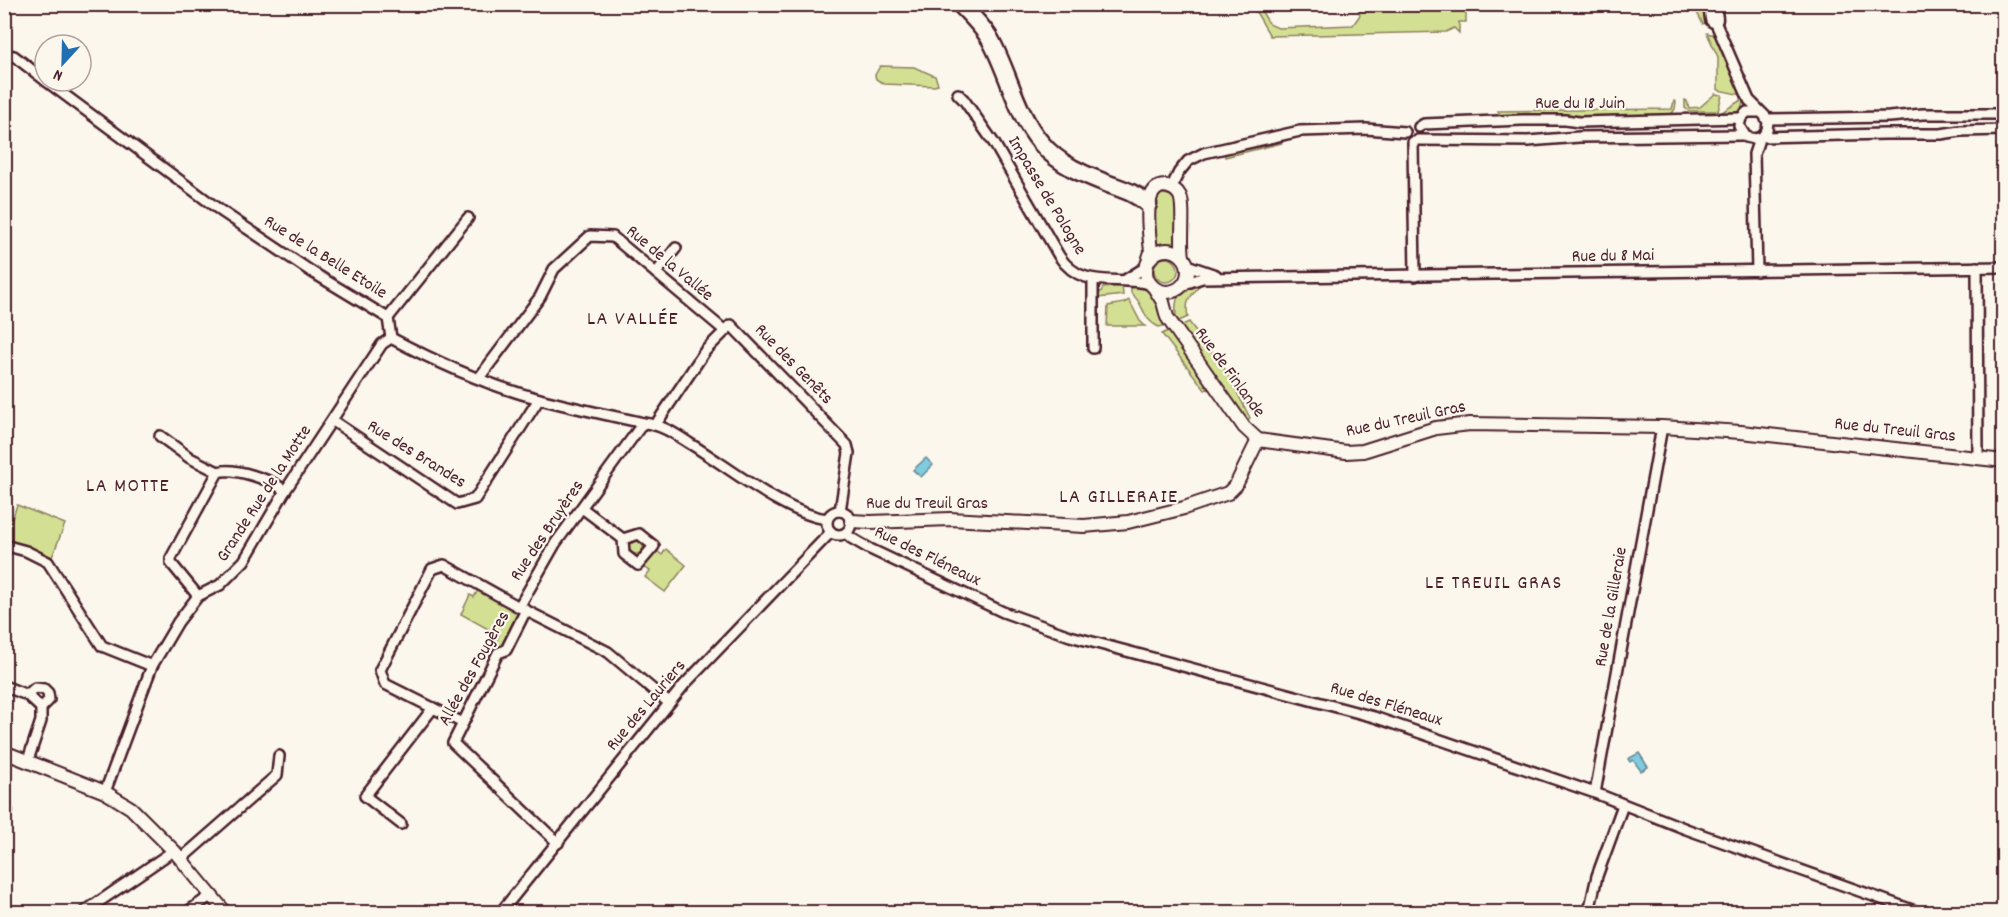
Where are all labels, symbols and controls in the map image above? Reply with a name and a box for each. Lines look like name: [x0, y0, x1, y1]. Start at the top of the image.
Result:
north arrow: [33, 33, 93, 93]
text: N: [50, 62, 66, 87]
street label: Rue du 18 Juin: [1535, 92, 1625, 117]
street label: Impasse de Pologne: [1001, 132, 1092, 260]
street label: Rue de la Belle Etoile: [258, 210, 392, 306]
street label: Rue de la Vallée: [620, 220, 718, 308]
street label: Rue du 8 Mai: [1572, 244, 1654, 270]
district label: LA VALLÉE: [587, 306, 679, 334]
street label: Rue des Genêts: [748, 319, 838, 411]
street label: Rue de Finlande: [1188, 323, 1270, 423]
street label: Rue du Treuil Gras: [1344, 395, 1468, 445]
street label: Rue du Treuil Gras: [1833, 412, 1957, 450]
street label: Rue des Brandes: [362, 415, 470, 495]
street label: Grande Rue de la Motte: [211, 421, 319, 567]
district label: LA MOTTE: [86, 473, 170, 501]
street label: Rue des Bruyères: [505, 476, 591, 586]
district label: LA GILLERAIE: [1059, 484, 1179, 512]
street label: Rue du Treuil Gras: [866, 492, 988, 517]
street label: Rue des Fléneaux: [869, 520, 985, 594]
street label: Rue de la Gilleraie: [1589, 545, 1635, 669]
district label: LE TREUIL GRAS: [1425, 570, 1563, 598]
street label: Allée des Fougères: [433, 607, 517, 731]
street label: Rue des Lauriers: [601, 655, 693, 757]
street label: Rue des Fléneaux: [1327, 676, 1445, 734]

